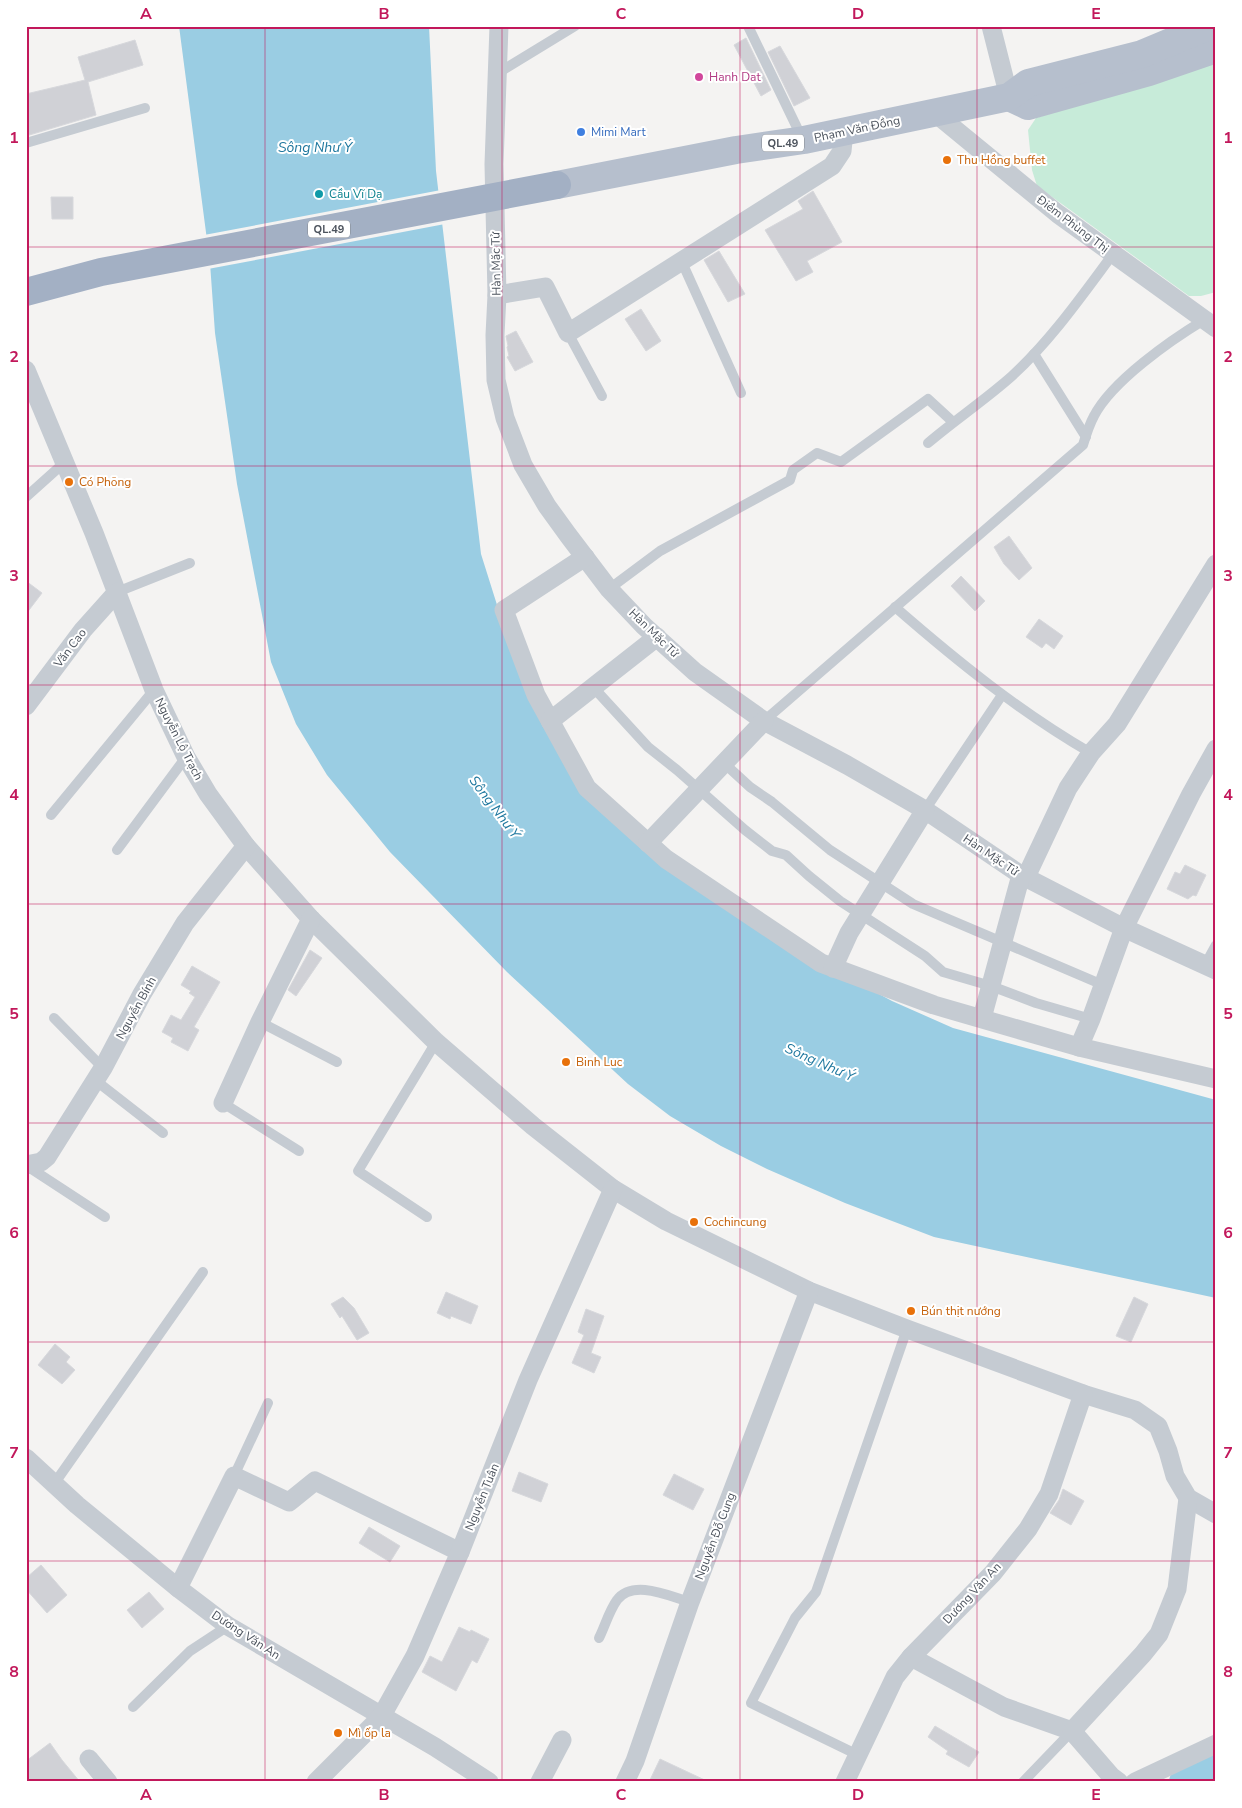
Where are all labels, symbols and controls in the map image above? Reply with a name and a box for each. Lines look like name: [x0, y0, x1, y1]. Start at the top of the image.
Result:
text: A: [140, 3, 152, 25]
text: B: [378, 3, 390, 25]
text: C: [616, 3, 627, 25]
text: D: [852, 3, 864, 25]
text: E: [1091, 3, 1101, 25]
place label: Hanh Dat: [709, 69, 761, 85]
marker: Hanh Dat: [693, 71, 705, 83]
street label: Phạm Văn Đồng: [813, 112, 901, 146]
place label: Mimi Mart: [591, 124, 646, 140]
marker: Mimi Mart: [575, 126, 587, 138]
text: 1: [9, 127, 19, 149]
text: 1: [1223, 127, 1233, 149]
road number: QL.49: [762, 134, 804, 152]
water label: Sông Như Ý: [278, 138, 354, 157]
place label: Thu Hồng buffet: [957, 152, 1046, 168]
marker: Thu Hồng buffet: [941, 154, 953, 166]
place label: Cầu Vĩ Dạ: [329, 186, 382, 202]
marker: Cầu Vĩ Dạ: [313, 188, 325, 200]
street label: Điềm Phùng Thị: [1033, 191, 1112, 256]
road number: QL.49: [308, 220, 350, 238]
street label: Hàn Mặc Tử: [487, 231, 505, 296]
text: 2: [9, 346, 19, 368]
text: 2: [1223, 346, 1233, 368]
place label: Có Phōng: [79, 474, 131, 490]
marker: Có Phōng: [63, 476, 75, 488]
text: 3: [9, 565, 19, 587]
text: 3: [1223, 565, 1233, 587]
street label: Hàn Mặc Tử: [626, 605, 683, 662]
street label: Văn Cao: [50, 625, 90, 671]
street label: Nguyễn Lộ Trạch: [151, 695, 207, 783]
water label: Sông Như Ý: [465, 772, 526, 844]
text: 4: [9, 784, 19, 806]
text: 4: [1223, 784, 1233, 806]
street label: Hàn Mặc Tử: [960, 831, 1023, 880]
street label: Nguyễn Bính: [112, 974, 160, 1042]
text: 5: [9, 1003, 19, 1025]
text: 5: [1223, 1003, 1233, 1025]
water label: Sông Như Ý: [782, 1039, 859, 1087]
place label: Binh Luc: [576, 1054, 623, 1070]
marker: Binh Luc: [560, 1056, 572, 1068]
place label: Cochincung: [704, 1214, 766, 1230]
marker: Cochincung: [688, 1216, 700, 1228]
text: 6: [9, 1222, 19, 1244]
text: 6: [1223, 1222, 1233, 1244]
place label: Bún thịt nướng: [921, 1303, 1001, 1319]
marker: Bún thịt nướng: [905, 1305, 917, 1317]
text: 7: [9, 1442, 19, 1464]
text: 7: [1223, 1442, 1233, 1464]
street label: Nguyễn Tuân: [461, 1461, 503, 1533]
street label: Nguyễn Đỗ Cung: [691, 1490, 739, 1582]
street label: Dương Văn An: [939, 1559, 1005, 1627]
street label: Dương Văn An: [209, 1607, 283, 1663]
text: 8: [9, 1661, 19, 1683]
text: 8: [1223, 1661, 1233, 1683]
place label: Mì ốp la: [348, 1725, 391, 1741]
marker: Mì ốp la: [332, 1727, 344, 1739]
text: A: [140, 1784, 152, 1806]
text: B: [378, 1784, 390, 1806]
text: C: [616, 1784, 627, 1806]
text: D: [852, 1784, 864, 1806]
text: E: [1091, 1784, 1101, 1806]

